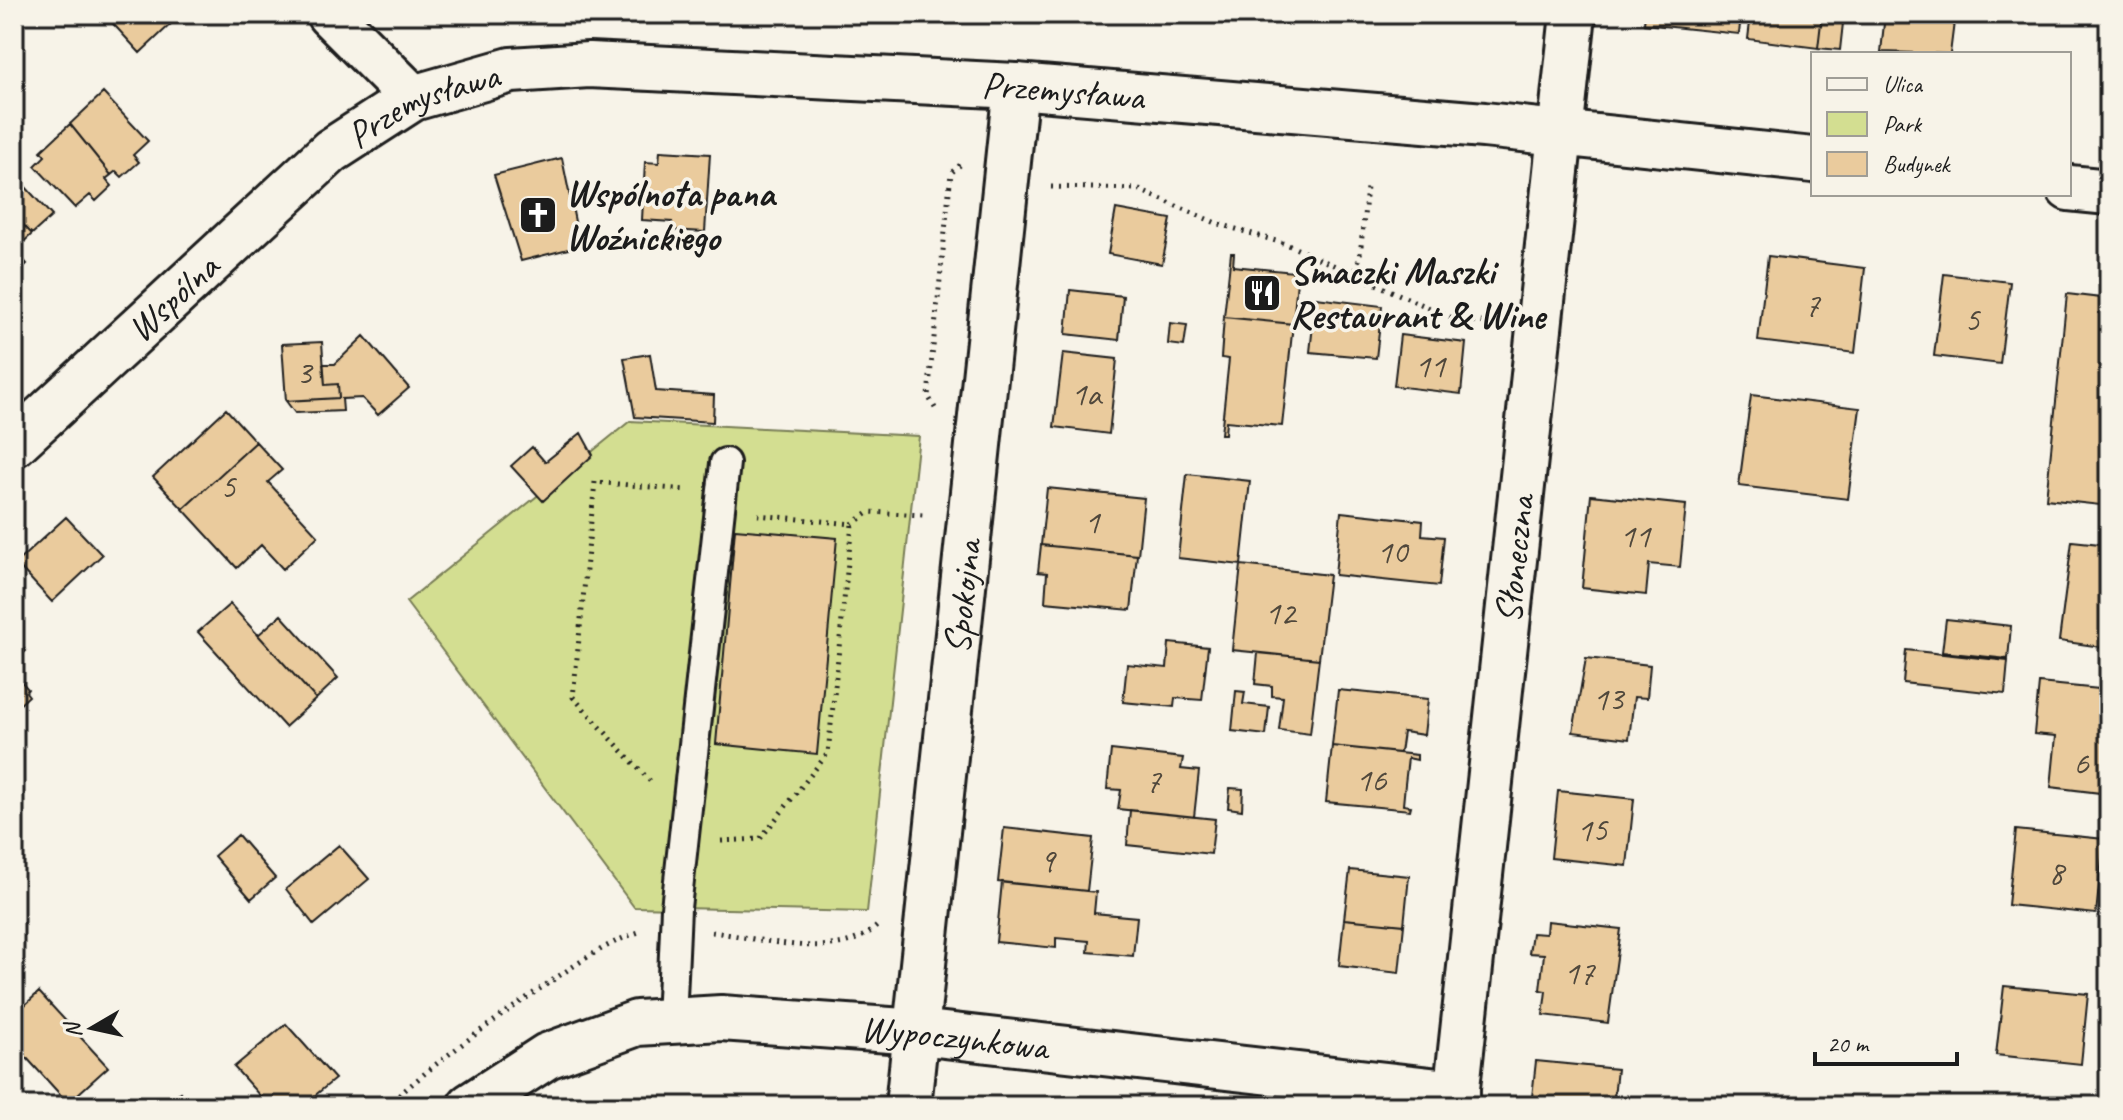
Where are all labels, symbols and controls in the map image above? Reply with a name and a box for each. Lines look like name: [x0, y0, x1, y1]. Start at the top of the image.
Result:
street label: Przemysława: [338, 51, 507, 159]
legend: [1811, 52, 2071, 196]
street label: Przemysława: [981, 61, 1149, 121]
text: Ulica: [1883, 69, 1923, 99]
text: Park: [1883, 109, 1923, 139]
text: Budynek: [1883, 149, 1952, 179]
place label: Wspólnota pana Woźnickiego: [566, 170, 777, 261]
church icon: Wspólnota pana Woźnickiego: [517, 194, 559, 236]
street label: Wspólna: [117, 242, 230, 352]
place label: Smaczki Maszki Restaurant & Wine: [1290, 248, 1548, 339]
restaurant icon: Smaczki Maszki Restaurant & Wine: [1241, 272, 1283, 314]
house number: 7: [1804, 283, 1821, 326]
house number: 5: [1964, 298, 1981, 341]
house number: 11: [1415, 344, 1447, 387]
house number: 3: [296, 351, 314, 394]
house number: 1a: [1071, 372, 1103, 415]
house number: 5: [220, 465, 237, 508]
street label: Słoneczna: [1484, 490, 1545, 625]
house number: 1: [1084, 500, 1101, 543]
house number: 11: [1620, 514, 1652, 557]
house number: 10: [1377, 530, 1410, 573]
street label: Spokojna: [933, 534, 992, 656]
house number: 12: [1265, 591, 1298, 634]
house number: 13: [1593, 677, 1626, 720]
house number: 6: [2073, 741, 2090, 784]
house number: 16: [1356, 758, 1388, 801]
house number: 7: [1145, 759, 1162, 802]
house number: 15: [1577, 808, 1609, 851]
house number: 9: [1039, 839, 1057, 882]
house number: 8: [2048, 851, 2067, 894]
house number: 17: [1564, 951, 1596, 994]
north arrow: [52, 988, 132, 1068]
street label: Wypoczynkowa: [859, 1005, 1054, 1071]
scale bar: [1815, 1016, 1957, 1066]
text: N: [58, 1019, 88, 1040]
text: 20 m: [1827, 1029, 1870, 1059]

